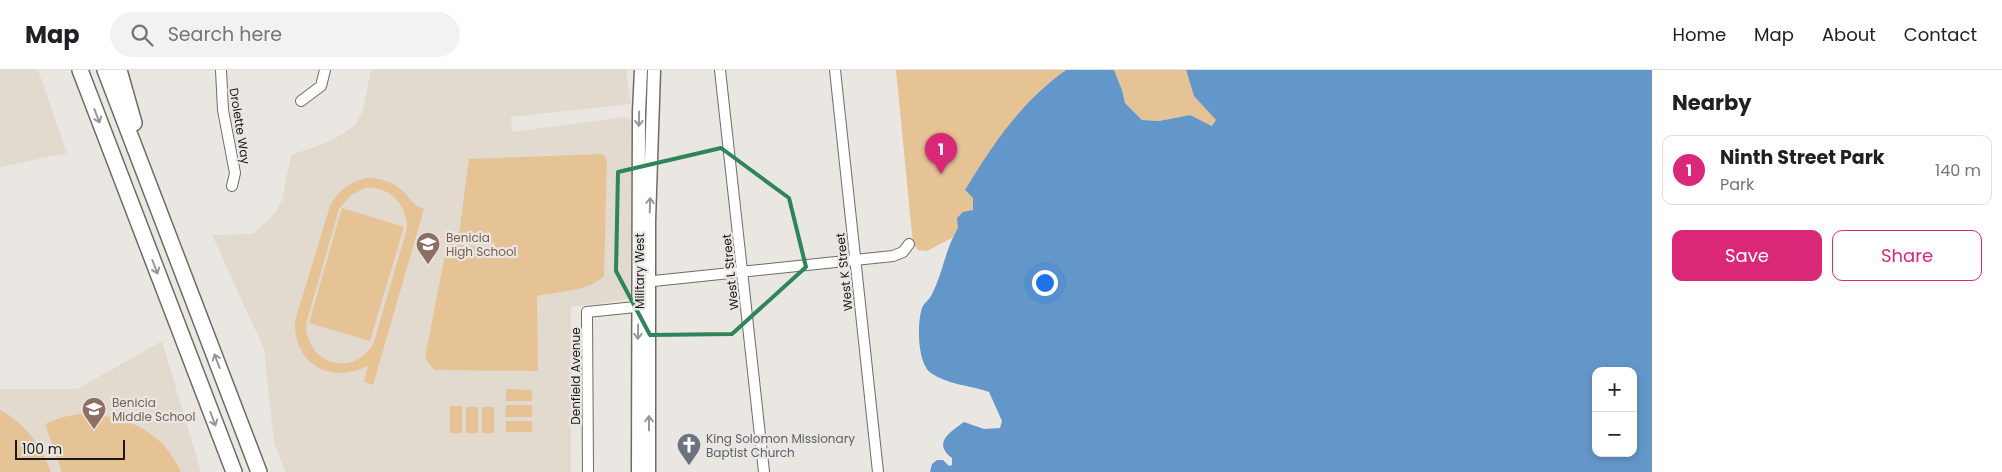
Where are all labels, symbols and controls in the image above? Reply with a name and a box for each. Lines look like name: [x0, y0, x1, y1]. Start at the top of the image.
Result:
search box: [110, 12, 460, 57]
text: Map: [25, 18, 80, 51]
icon: search: [128, 21, 156, 49]
text: Search here: [168, 21, 282, 48]
text: Home: [1672, 22, 1726, 47]
text: Map: [1754, 22, 1794, 47]
text: About: [1822, 22, 1876, 47]
text: Contact: [1904, 22, 1977, 47]
street label: Drolette Way: [226, 87, 254, 166]
text: Nearby: [1672, 88, 1752, 117]
one-way arrow: [93, 107, 102, 123]
one-way arrow: [634, 110, 644, 126]
pin: 1: [925, 133, 957, 174]
text: Ninth Street Park: [1720, 144, 1885, 171]
text: 1: [1686, 159, 1692, 182]
text: 140 m: [1935, 159, 1981, 182]
text: Park: [1720, 173, 1754, 196]
one-way arrow: [645, 197, 654, 213]
place label: Benicia High School: [446, 229, 517, 260]
button: Save: [1672, 230, 1822, 281]
button: Share: [1832, 230, 1982, 281]
school or university icon: Benicia High School: [415, 231, 441, 265]
street label: West K Street: [831, 232, 857, 312]
street label: Military West: [631, 233, 648, 309]
street label: West L Street: [718, 233, 742, 311]
one-way arrow: [151, 259, 160, 275]
your location: [1032, 270, 1058, 296]
one-way arrow: [633, 323, 643, 339]
street label: Denfield Avenue: [567, 327, 584, 425]
one-way arrow: [211, 354, 221, 369]
map controls: [1592, 367, 1637, 457]
button: +: [1592, 367, 1637, 412]
place label: Benicia Middle School: [112, 394, 195, 425]
school or university icon: Benicia Middle School: [81, 396, 107, 430]
one-way arrow: [209, 411, 218, 426]
button: −: [1592, 412, 1637, 457]
one-way arrow: [644, 416, 654, 432]
place label: King Solomon Missionary Baptist Church: [706, 430, 855, 461]
church icon: King Solomon Missionary Baptist Church: [676, 432, 702, 466]
scale bar: [15, 437, 125, 460]
text: 100 m: [22, 439, 62, 459]

